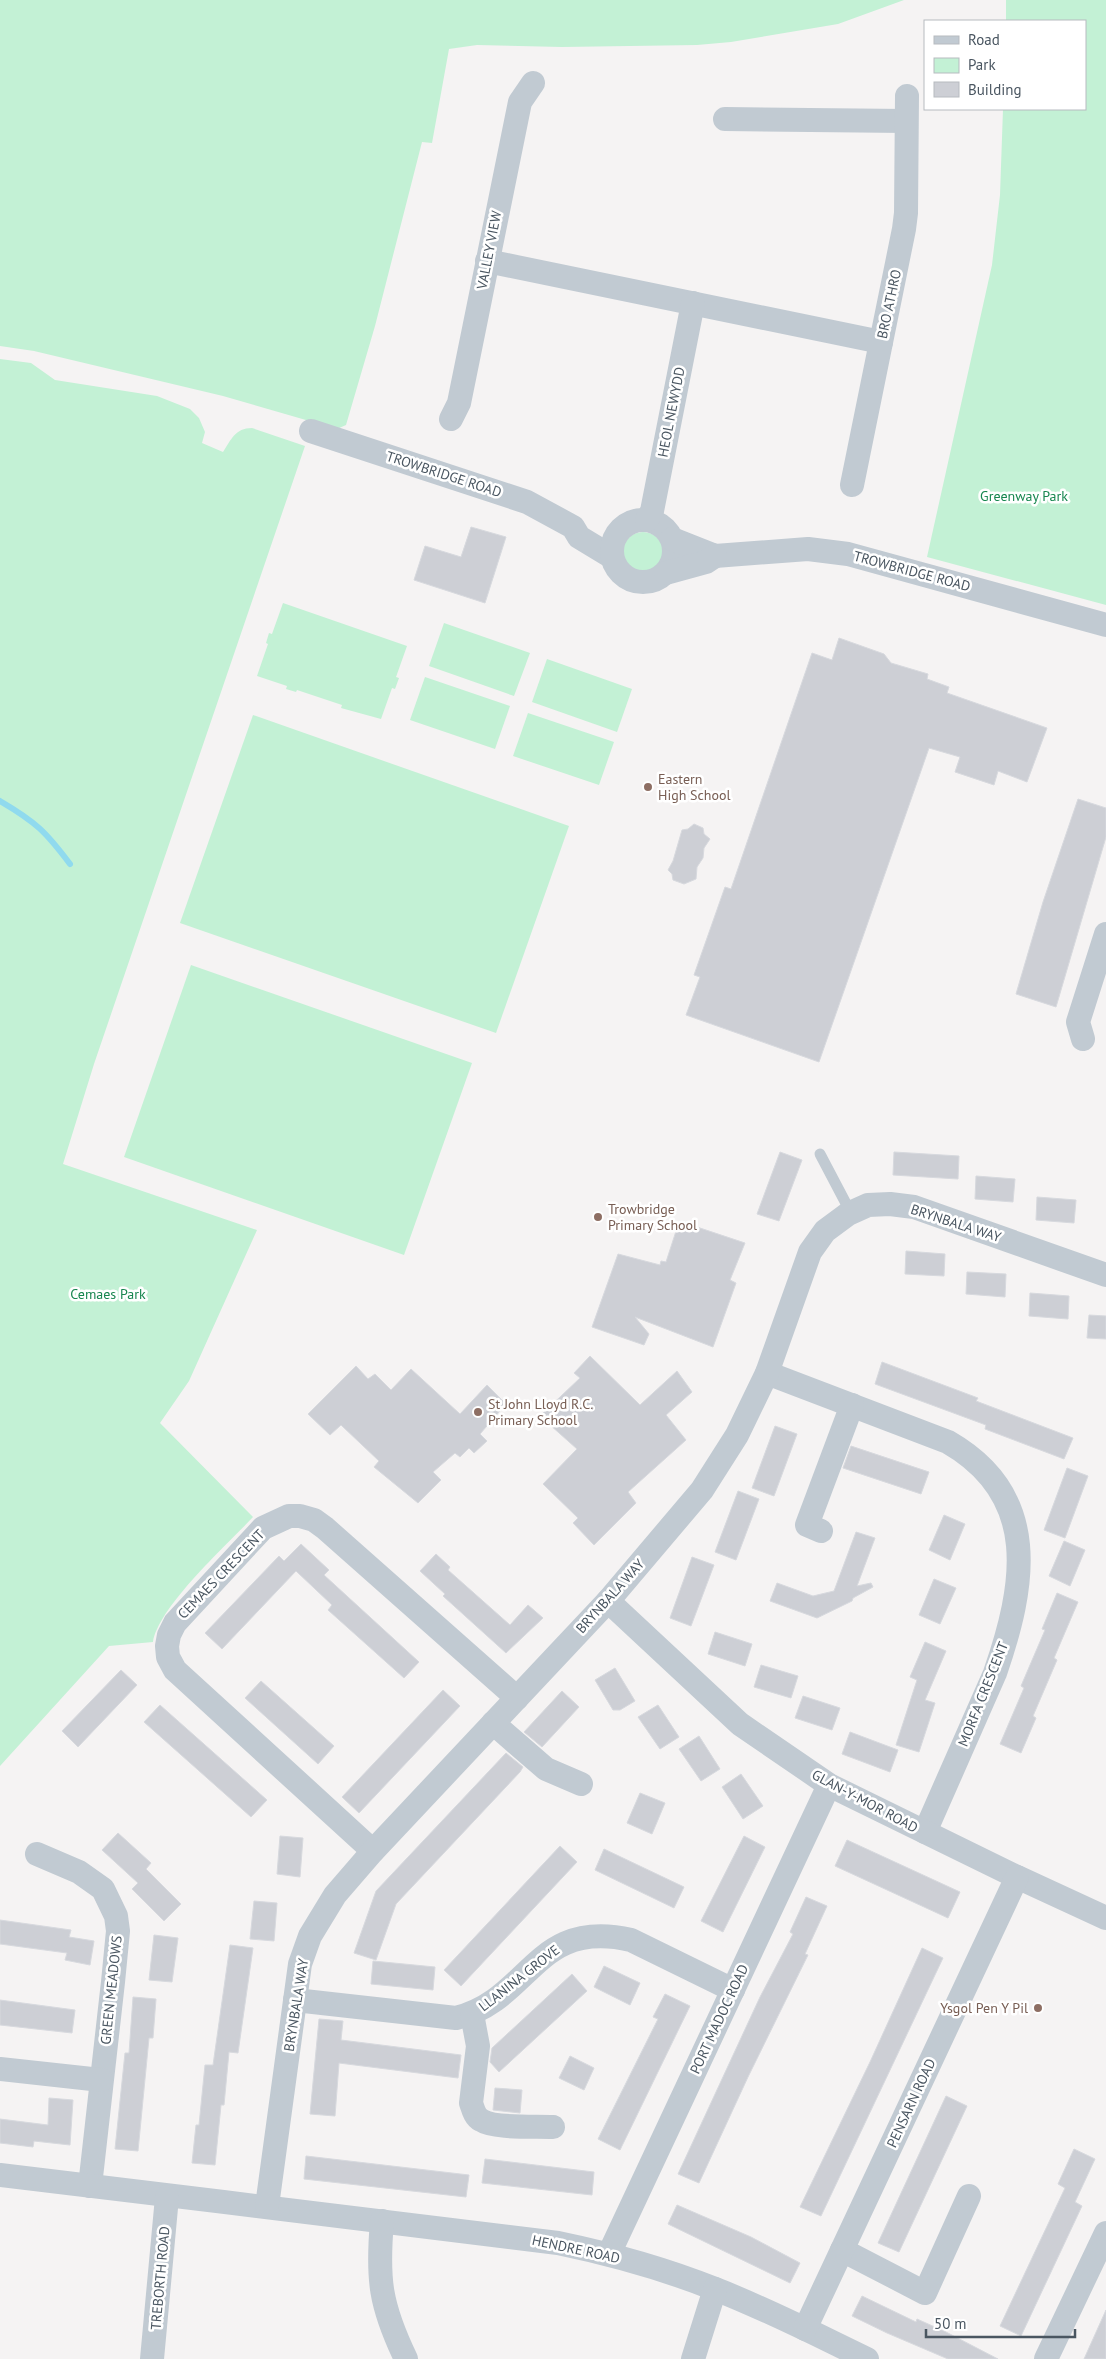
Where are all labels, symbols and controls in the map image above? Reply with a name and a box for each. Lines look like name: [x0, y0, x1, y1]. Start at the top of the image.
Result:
legend: [924, 20, 1086, 110]
text: Road: [968, 30, 1000, 49]
text: Park: [968, 55, 996, 74]
text: Building: [968, 80, 1022, 99]
street label: VALLEY VIEW: [472, 209, 505, 292]
street label: BRO ATHRO: [873, 268, 905, 340]
street label: HEOL NEWYDD: [653, 365, 689, 459]
street label: TROWBRIDGE ROAD: [384, 447, 504, 501]
park label: Greenway Park: [980, 487, 1068, 505]
street label: TROWBRIDGE ROAD: [852, 547, 972, 595]
place label: Eastern High School: [658, 770, 731, 804]
marker: Eastern High School: [642, 781, 654, 793]
place label: Trowbridge Primary School: [608, 1200, 697, 1234]
street label: BRYNBALA WAY: [909, 1200, 1004, 1246]
marker: Trowbridge Primary School: [592, 1211, 604, 1223]
park label: Cemaes Park: [70, 1285, 146, 1303]
place label: St John Lloyd R.C. Primary School: [488, 1395, 593, 1429]
marker: St John Lloyd R.C. Primary School: [472, 1406, 484, 1418]
street label: CEMAES CRESCENT: [174, 1525, 268, 1622]
street label: BRYNBALA WAY: [572, 1555, 648, 1637]
street label: MORFA CRESCENT: [954, 1639, 1012, 1749]
street label: GLAN-Y-MOR ROAD: [809, 1766, 921, 1836]
street label: GREEN MEADOWS: [96, 1935, 126, 2045]
street label: LLANINA GROVE: [475, 1941, 563, 2015]
street label: BRYNBALA WAY: [280, 1957, 312, 2053]
street label: PORT MADOC ROAD: [686, 1961, 752, 2077]
place label: Ysgol Pen Y Pil: [940, 1999, 1028, 2017]
marker: Ysgol Pen Y Pil: [1032, 2002, 1044, 2014]
street label: PENSARN ROAD: [883, 2056, 939, 2150]
street label: TREBORTH ROAD: [147, 2225, 173, 2331]
street label: HENDRE ROAD: [530, 2231, 622, 2267]
scale bar: [926, 2306, 1075, 2338]
text: 50 m: [934, 2314, 967, 2333]

